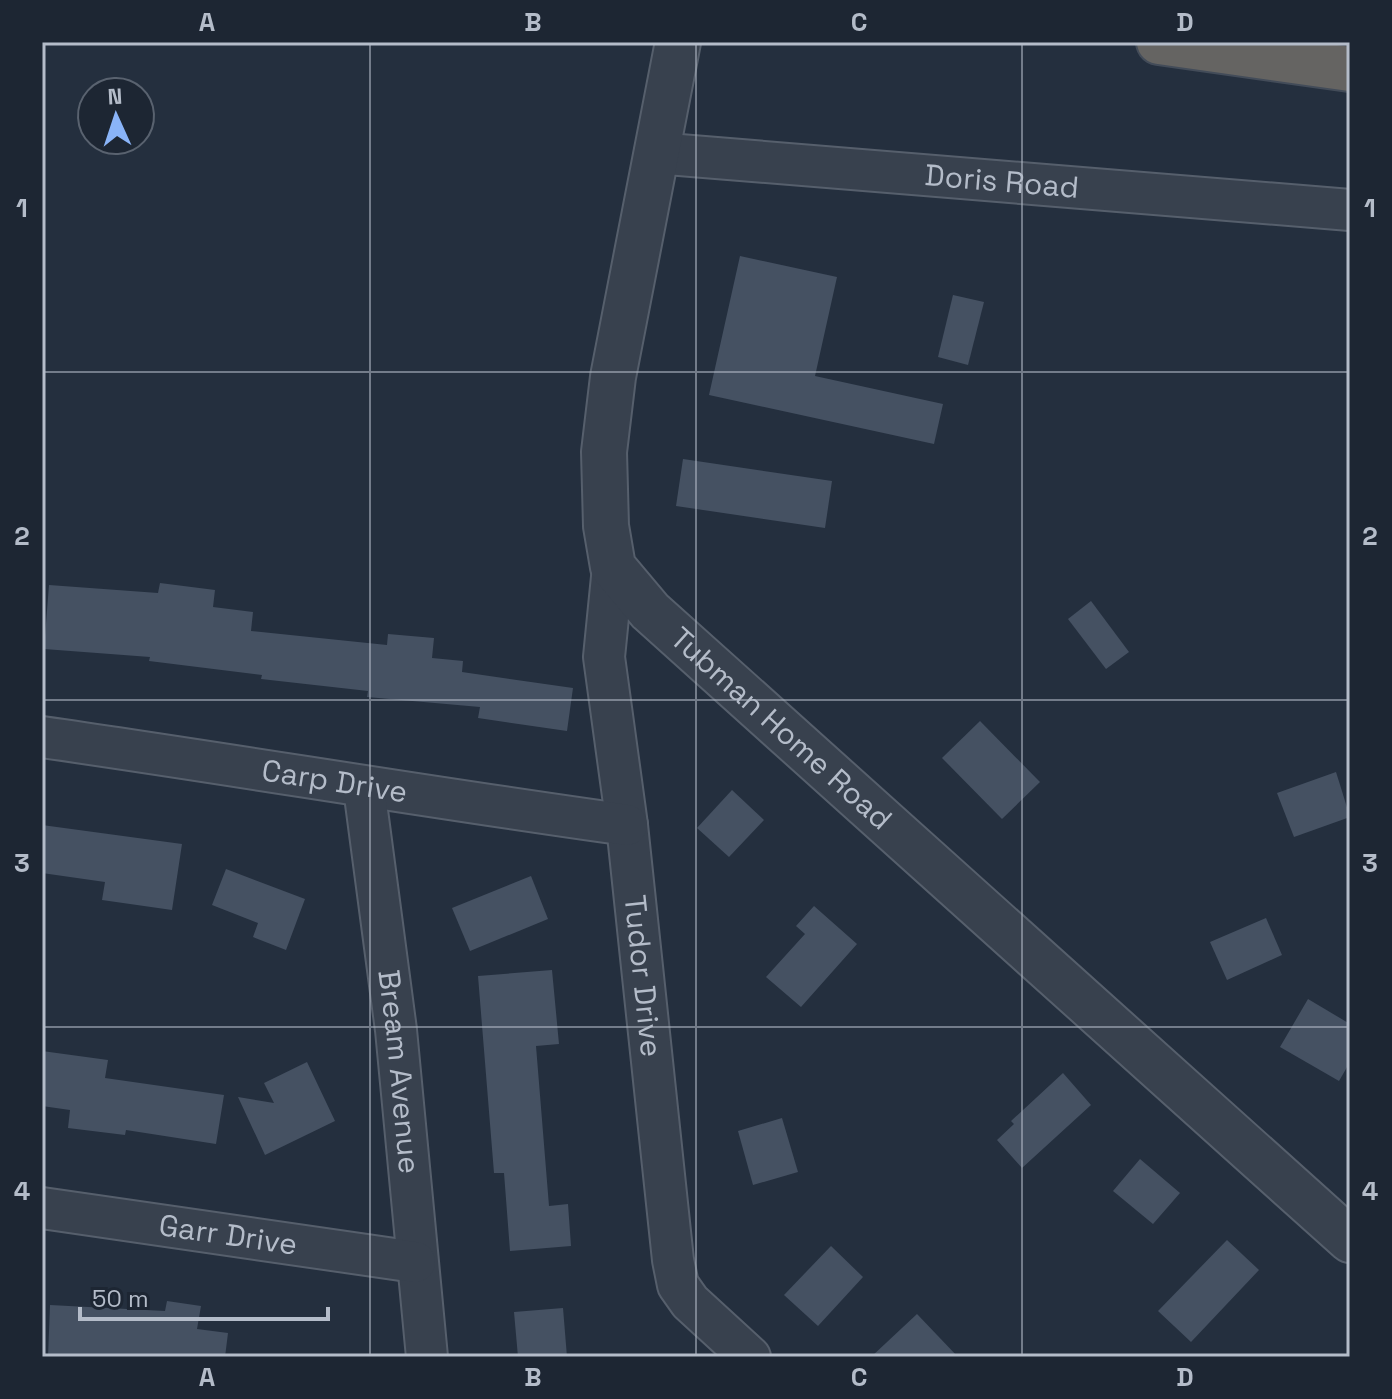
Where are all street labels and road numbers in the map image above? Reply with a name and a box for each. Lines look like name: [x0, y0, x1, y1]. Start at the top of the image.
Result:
street label: Doris Road: [923, 155, 1080, 207]
street label: Tubman Home Road: [662, 618, 901, 838]
street label: Carp Drive: [259, 750, 410, 811]
street label: Tudor Drive: [616, 893, 671, 1059]
street label: Bream Avenue: [369, 967, 430, 1175]
street label: Garr Drive: [156, 1205, 300, 1264]

